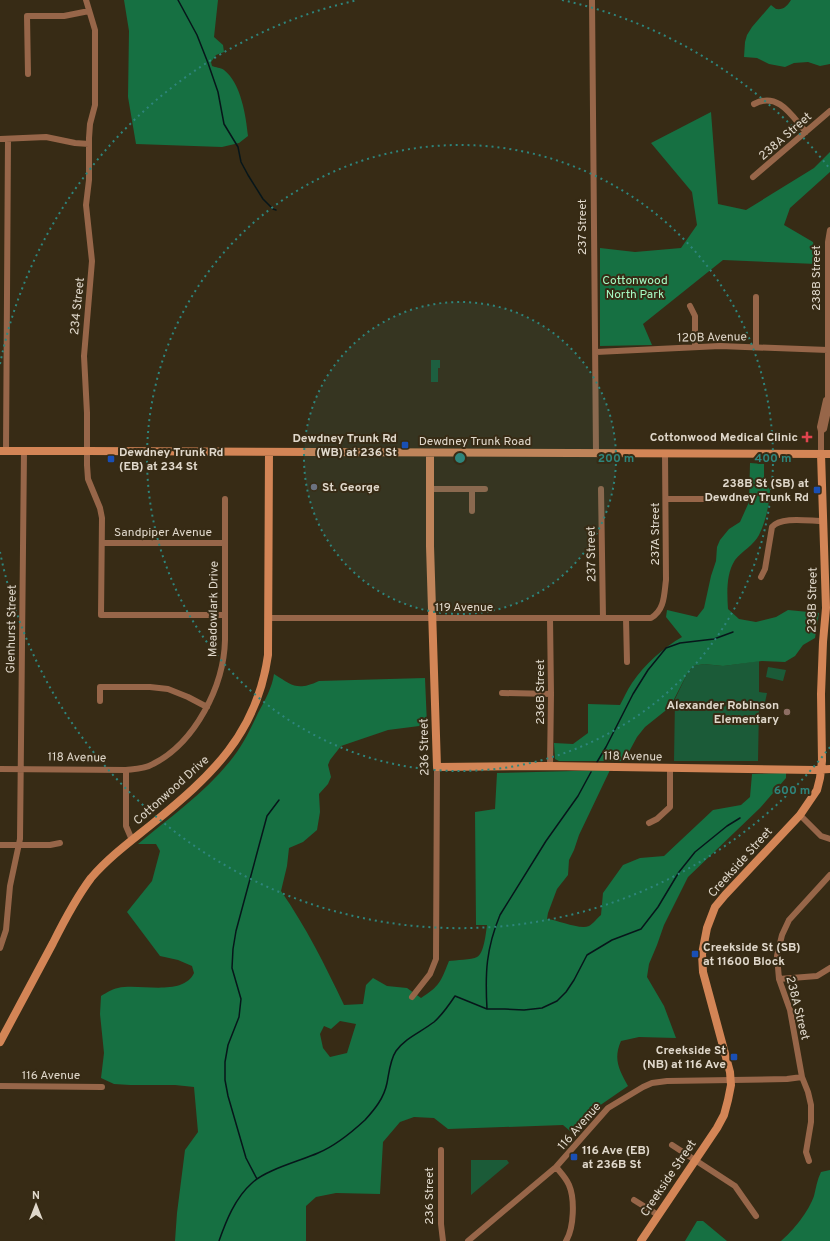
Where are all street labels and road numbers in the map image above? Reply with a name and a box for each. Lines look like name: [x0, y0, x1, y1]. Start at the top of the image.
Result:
street label: 238A Street: [756, 109, 816, 164]
street label: 237 Street: [575, 199, 591, 255]
street label: 238B Street: [809, 245, 825, 311]
street label: 234 Street: [67, 276, 89, 336]
street label: 120B Avenue: [677, 329, 747, 347]
street label: Dewdney Trunk Road: [419, 434, 531, 450]
street label: 237A Street: [648, 503, 664, 565]
street label: Sandpiper Avenue: [114, 525, 212, 541]
street label: 237 Street: [584, 526, 600, 582]
street label: Meadowlark Drive: [205, 561, 223, 657]
street label: 238B Street: [804, 567, 822, 633]
street label: Glenhurst Street: [3, 584, 21, 674]
street label: 119 Avenue: [435, 600, 493, 616]
street label: 236B Street: [533, 659, 549, 725]
street label: 236 Street: [416, 718, 434, 776]
street label: 118 Avenue: [603, 748, 662, 766]
street label: 118 Avenue: [47, 749, 106, 767]
street label: Cottonwood Drive: [130, 752, 213, 829]
street label: Creekside Street: [705, 824, 777, 901]
street label: 238A Street: [781, 975, 813, 1042]
street label: 116 Avenue: [22, 1068, 80, 1084]
street label: 116 Avenue: [555, 1099, 605, 1154]
street label: Creekside Street: [637, 1137, 700, 1220]
street label: 236 Street: [422, 1167, 438, 1225]

